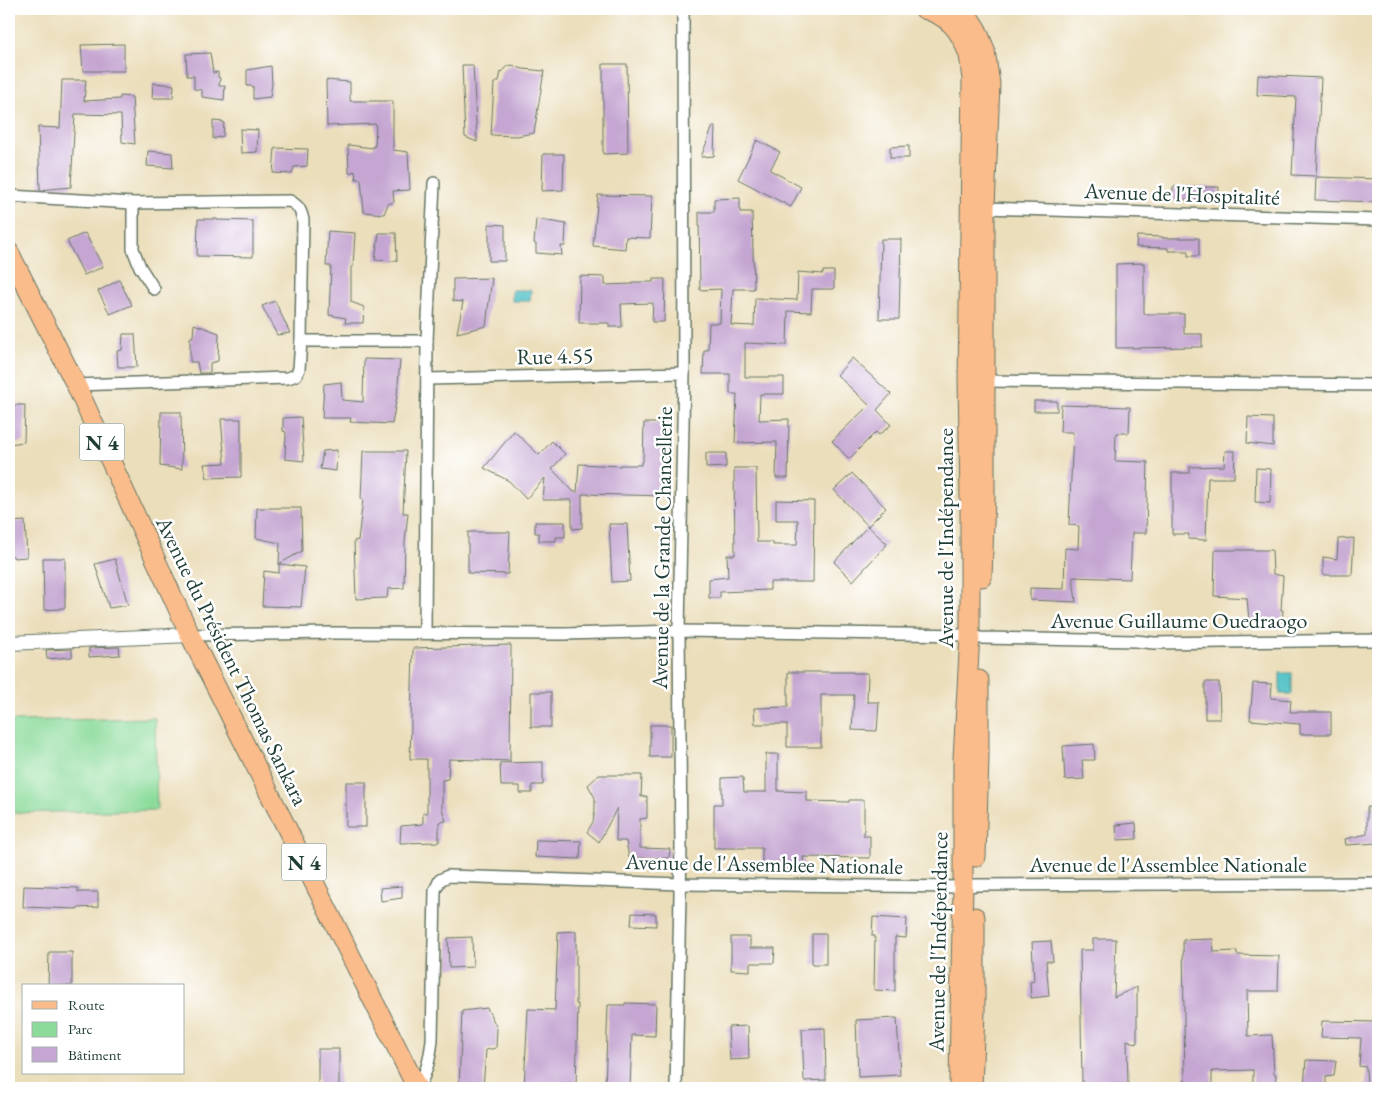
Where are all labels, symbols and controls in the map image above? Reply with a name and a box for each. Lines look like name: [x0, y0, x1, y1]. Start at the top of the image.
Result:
street label: Avenue de l'Hospitalité: [1083, 176, 1281, 212]
street label: Rue 4.55: [516, 341, 594, 371]
street label: Avenue de la Grande Chancellerie: [645, 406, 679, 691]
road number: N 4: [80, 424, 124, 461]
street label: Avenue de l'Indépendance: [931, 427, 960, 649]
street label: Avenue du Président Thomas Sankara: [149, 511, 315, 810]
street label: Avenue Guillaume Ouedraogo: [1050, 606, 1308, 635]
street label: Avenue de l'Indépendance: [922, 831, 954, 1053]
road number: N 4: [282, 844, 326, 880]
street label: Avenue de l'Assemblee Nationale: [624, 847, 904, 881]
street label: Avenue de l'Assemblee Nationale: [1028, 850, 1307, 879]
legend: [22, 984, 185, 1074]
text: Route: [68, 995, 105, 1014]
text: Parc: [68, 1019, 93, 1038]
text: Bâtiment: [68, 1045, 122, 1064]

